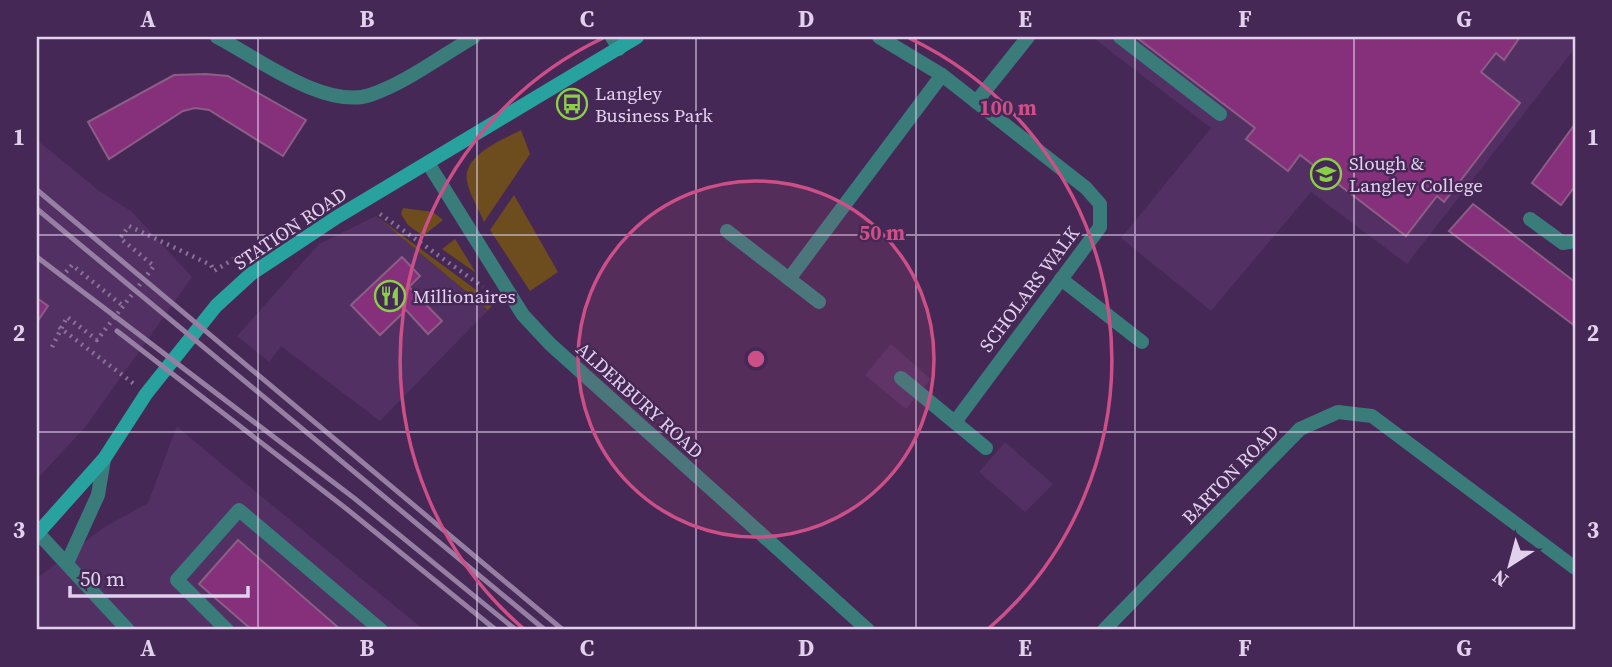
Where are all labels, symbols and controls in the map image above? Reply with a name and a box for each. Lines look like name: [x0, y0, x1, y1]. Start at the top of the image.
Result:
text: A: [140, 3, 156, 35]
text: B: [360, 3, 375, 35]
text: C: [580, 3, 594, 35]
text: D: [798, 3, 814, 35]
text: E: [1018, 3, 1032, 35]
text: F: [1238, 3, 1252, 35]
text: G: [1456, 3, 1472, 35]
place label: Langley Business Park: [595, 80, 713, 128]
bus stop icon: Langley Business Park: [555, 87, 589, 121]
text: 100 m: [979, 93, 1037, 122]
text: 1: [13, 121, 25, 153]
text: 1: [1587, 121, 1599, 153]
place label: Slough & Langley College: [1349, 150, 1483, 198]
school or university icon: Slough & Langley College: [1309, 157, 1343, 191]
street label: STATION ROAD: [228, 181, 352, 275]
text: 50 m: [859, 218, 905, 247]
street label: SCHOLARS WALK: [973, 221, 1085, 357]
restaurant icon: Millionaires: [373, 279, 407, 313]
place label: Millionaires: [413, 283, 516, 309]
text: 2: [13, 317, 25, 349]
text: 2: [1587, 317, 1599, 349]
street label: ALDERBURY ROAD: [571, 336, 709, 464]
centre of rings: [744, 347, 768, 371]
street label: BARTON ROAD: [1176, 419, 1284, 529]
text: 3: [13, 514, 25, 546]
text: 3: [1587, 514, 1599, 546]
north arrow: [1476, 530, 1546, 600]
scale bar: [70, 555, 248, 599]
text: 50 m: [80, 564, 125, 593]
text: N: [1487, 564, 1513, 593]
text: A: [140, 632, 156, 664]
text: B: [360, 632, 375, 664]
text: C: [580, 632, 594, 664]
text: D: [798, 632, 814, 664]
text: E: [1018, 632, 1032, 664]
text: F: [1238, 632, 1252, 664]
text: G: [1456, 632, 1472, 664]

